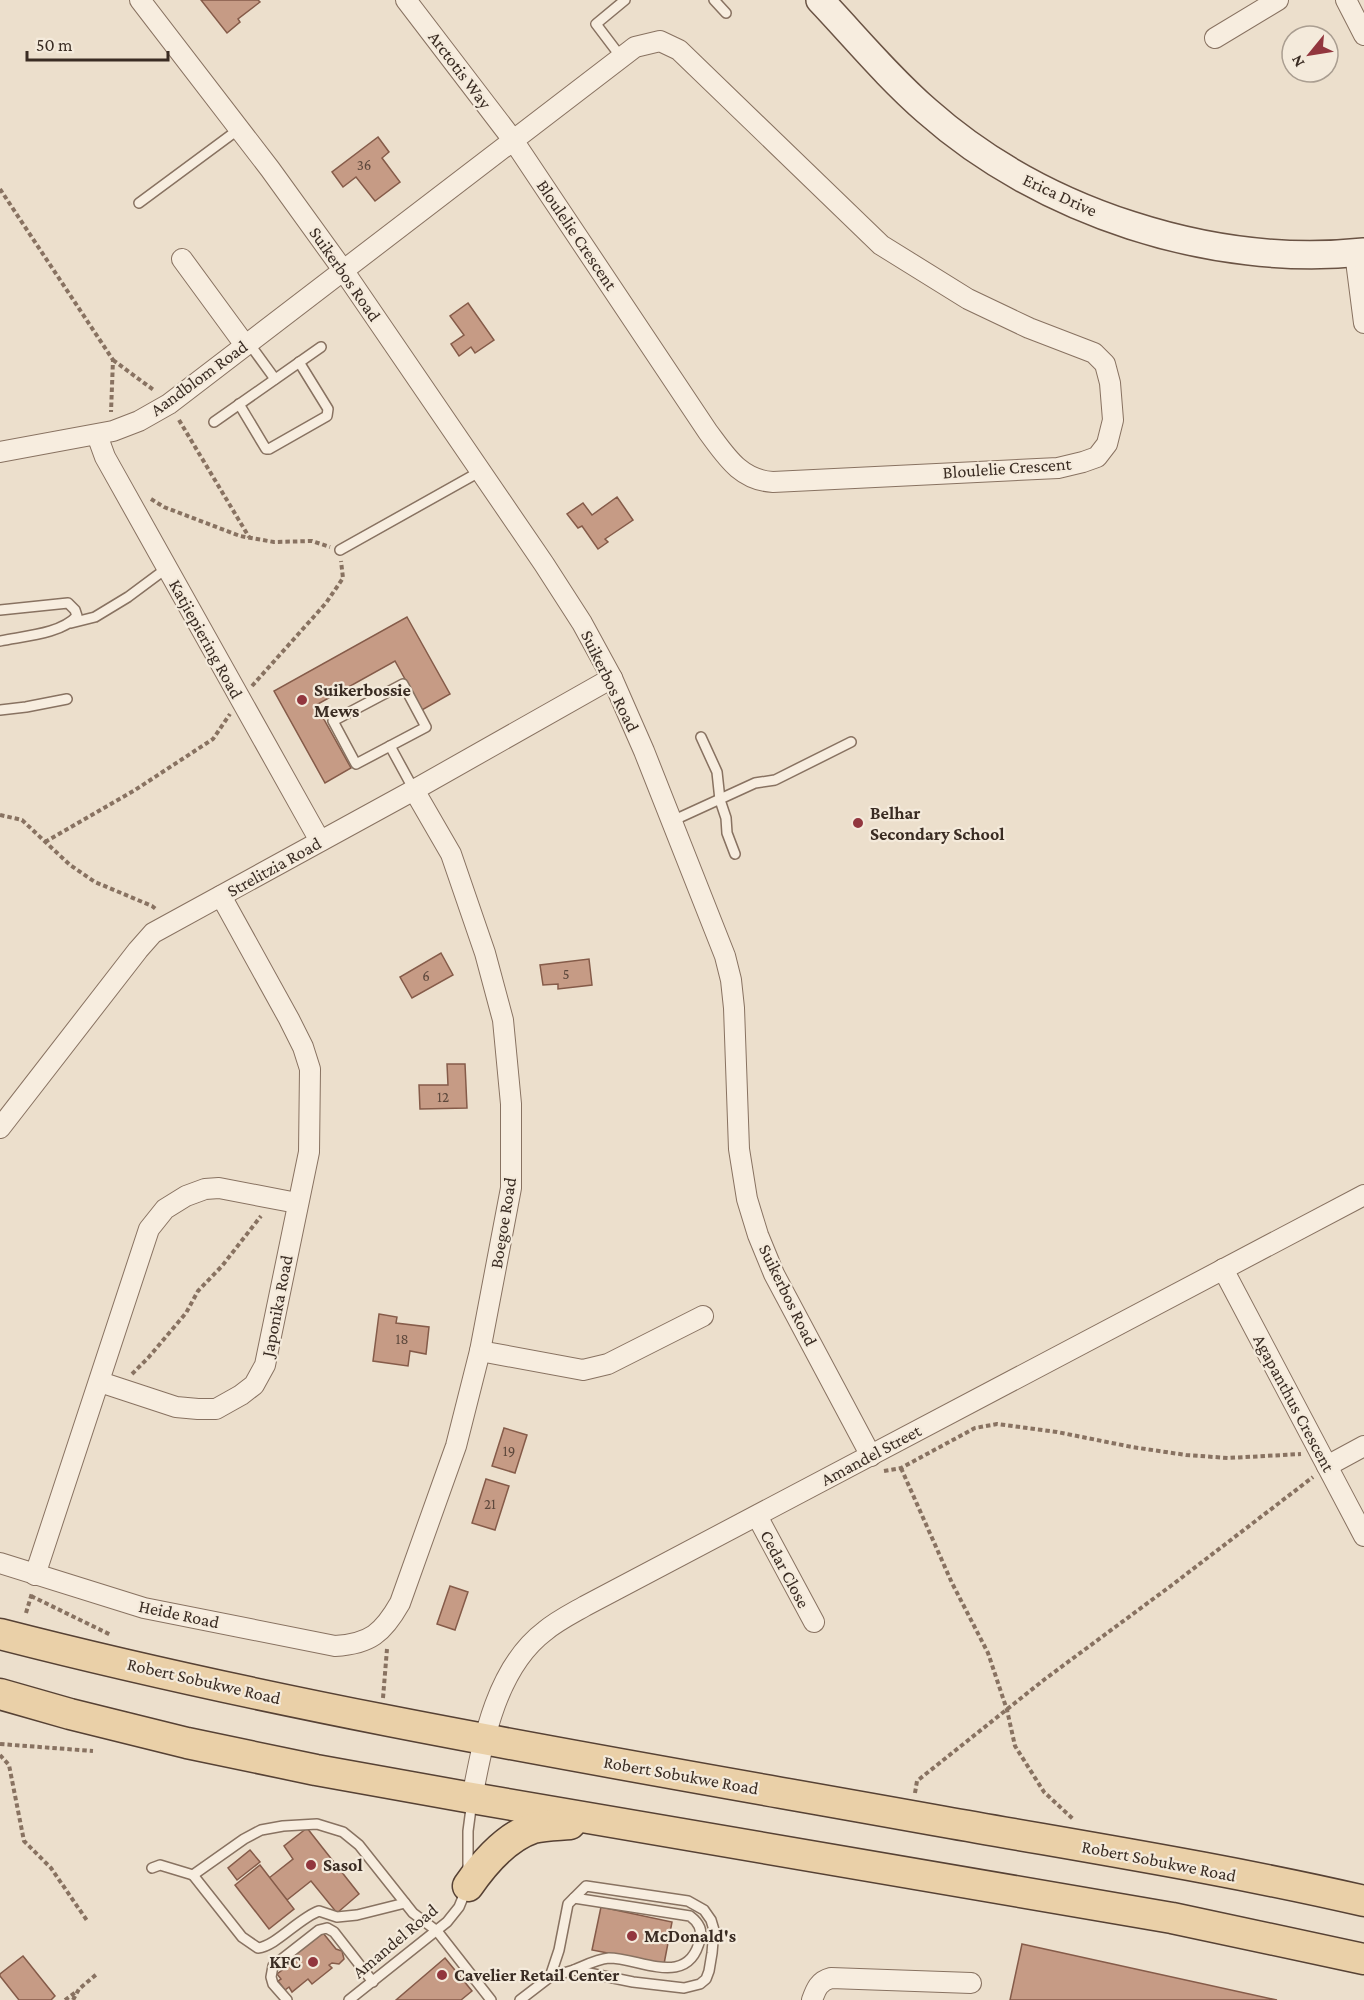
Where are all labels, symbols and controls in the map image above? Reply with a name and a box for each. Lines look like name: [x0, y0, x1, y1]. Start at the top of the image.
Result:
scale bar: [27, 24, 168, 62]
north arrow: [1280, 24, 1340, 84]
street label: Arctotis Way: [424, 27, 496, 113]
text: 50 m: [36, 35, 73, 55]
text: N: [1287, 52, 1308, 70]
house number: 36: [357, 157, 371, 173]
street label: Erica Drive: [1020, 169, 1100, 221]
street label: Bloulelie Crescent: [533, 176, 622, 295]
street label: Suikerbos Road: [305, 223, 385, 325]
street label: Aandblom Road: [147, 336, 252, 420]
street label: Bloulelie Crescent: [942, 453, 1073, 482]
street label: Katjiepiering Road: [164, 576, 247, 703]
street label: Suikerbos Road: [577, 627, 643, 736]
place label: Suikerbossie Mews: [314, 680, 411, 721]
marker: Suikerbossie Mews: [295, 693, 309, 707]
place label: Belhar Secondary School: [870, 803, 1005, 844]
marker: Belhar Secondary School: [851, 816, 865, 830]
street label: Strelitzia Road: [224, 833, 325, 901]
house number: 5: [562, 966, 570, 982]
house number: 6: [422, 968, 430, 984]
house number: 12: [437, 1089, 449, 1105]
street label: Boegoe Road: [486, 1175, 520, 1270]
street label: Suikerbos Road: [755, 1241, 821, 1350]
street label: Japonika Road: [257, 1253, 297, 1360]
house number: 18: [395, 1331, 409, 1347]
street label: Agapanthus Crescent: [1249, 1331, 1339, 1476]
street label: Amandel Street: [818, 1420, 925, 1490]
house number: 19: [503, 1443, 515, 1459]
house number: 21: [484, 1496, 496, 1512]
street label: Cedar Close: [756, 1527, 814, 1611]
street label: Heide Road: [137, 1596, 222, 1632]
street label: Robert Sobukwe Road: [125, 1654, 283, 1709]
street label: Robert Sobukwe Road: [602, 1752, 761, 1799]
street label: Robert Sobukwe Road: [1080, 1836, 1238, 1886]
place label: Sasol: [323, 1855, 363, 1875]
marker: Sasol: [304, 1858, 318, 1872]
street label: Amandel Road: [348, 1899, 442, 1982]
place label: McDonald's: [644, 1926, 736, 1946]
marker: McDonald's: [625, 1929, 639, 1943]
place label: KFC: [269, 1952, 301, 1972]
marker: KFC: [306, 1955, 320, 1969]
place label: Cavelier Retail Center: [454, 1965, 619, 1985]
marker: Cavelier Retail Center: [435, 1968, 449, 1982]

